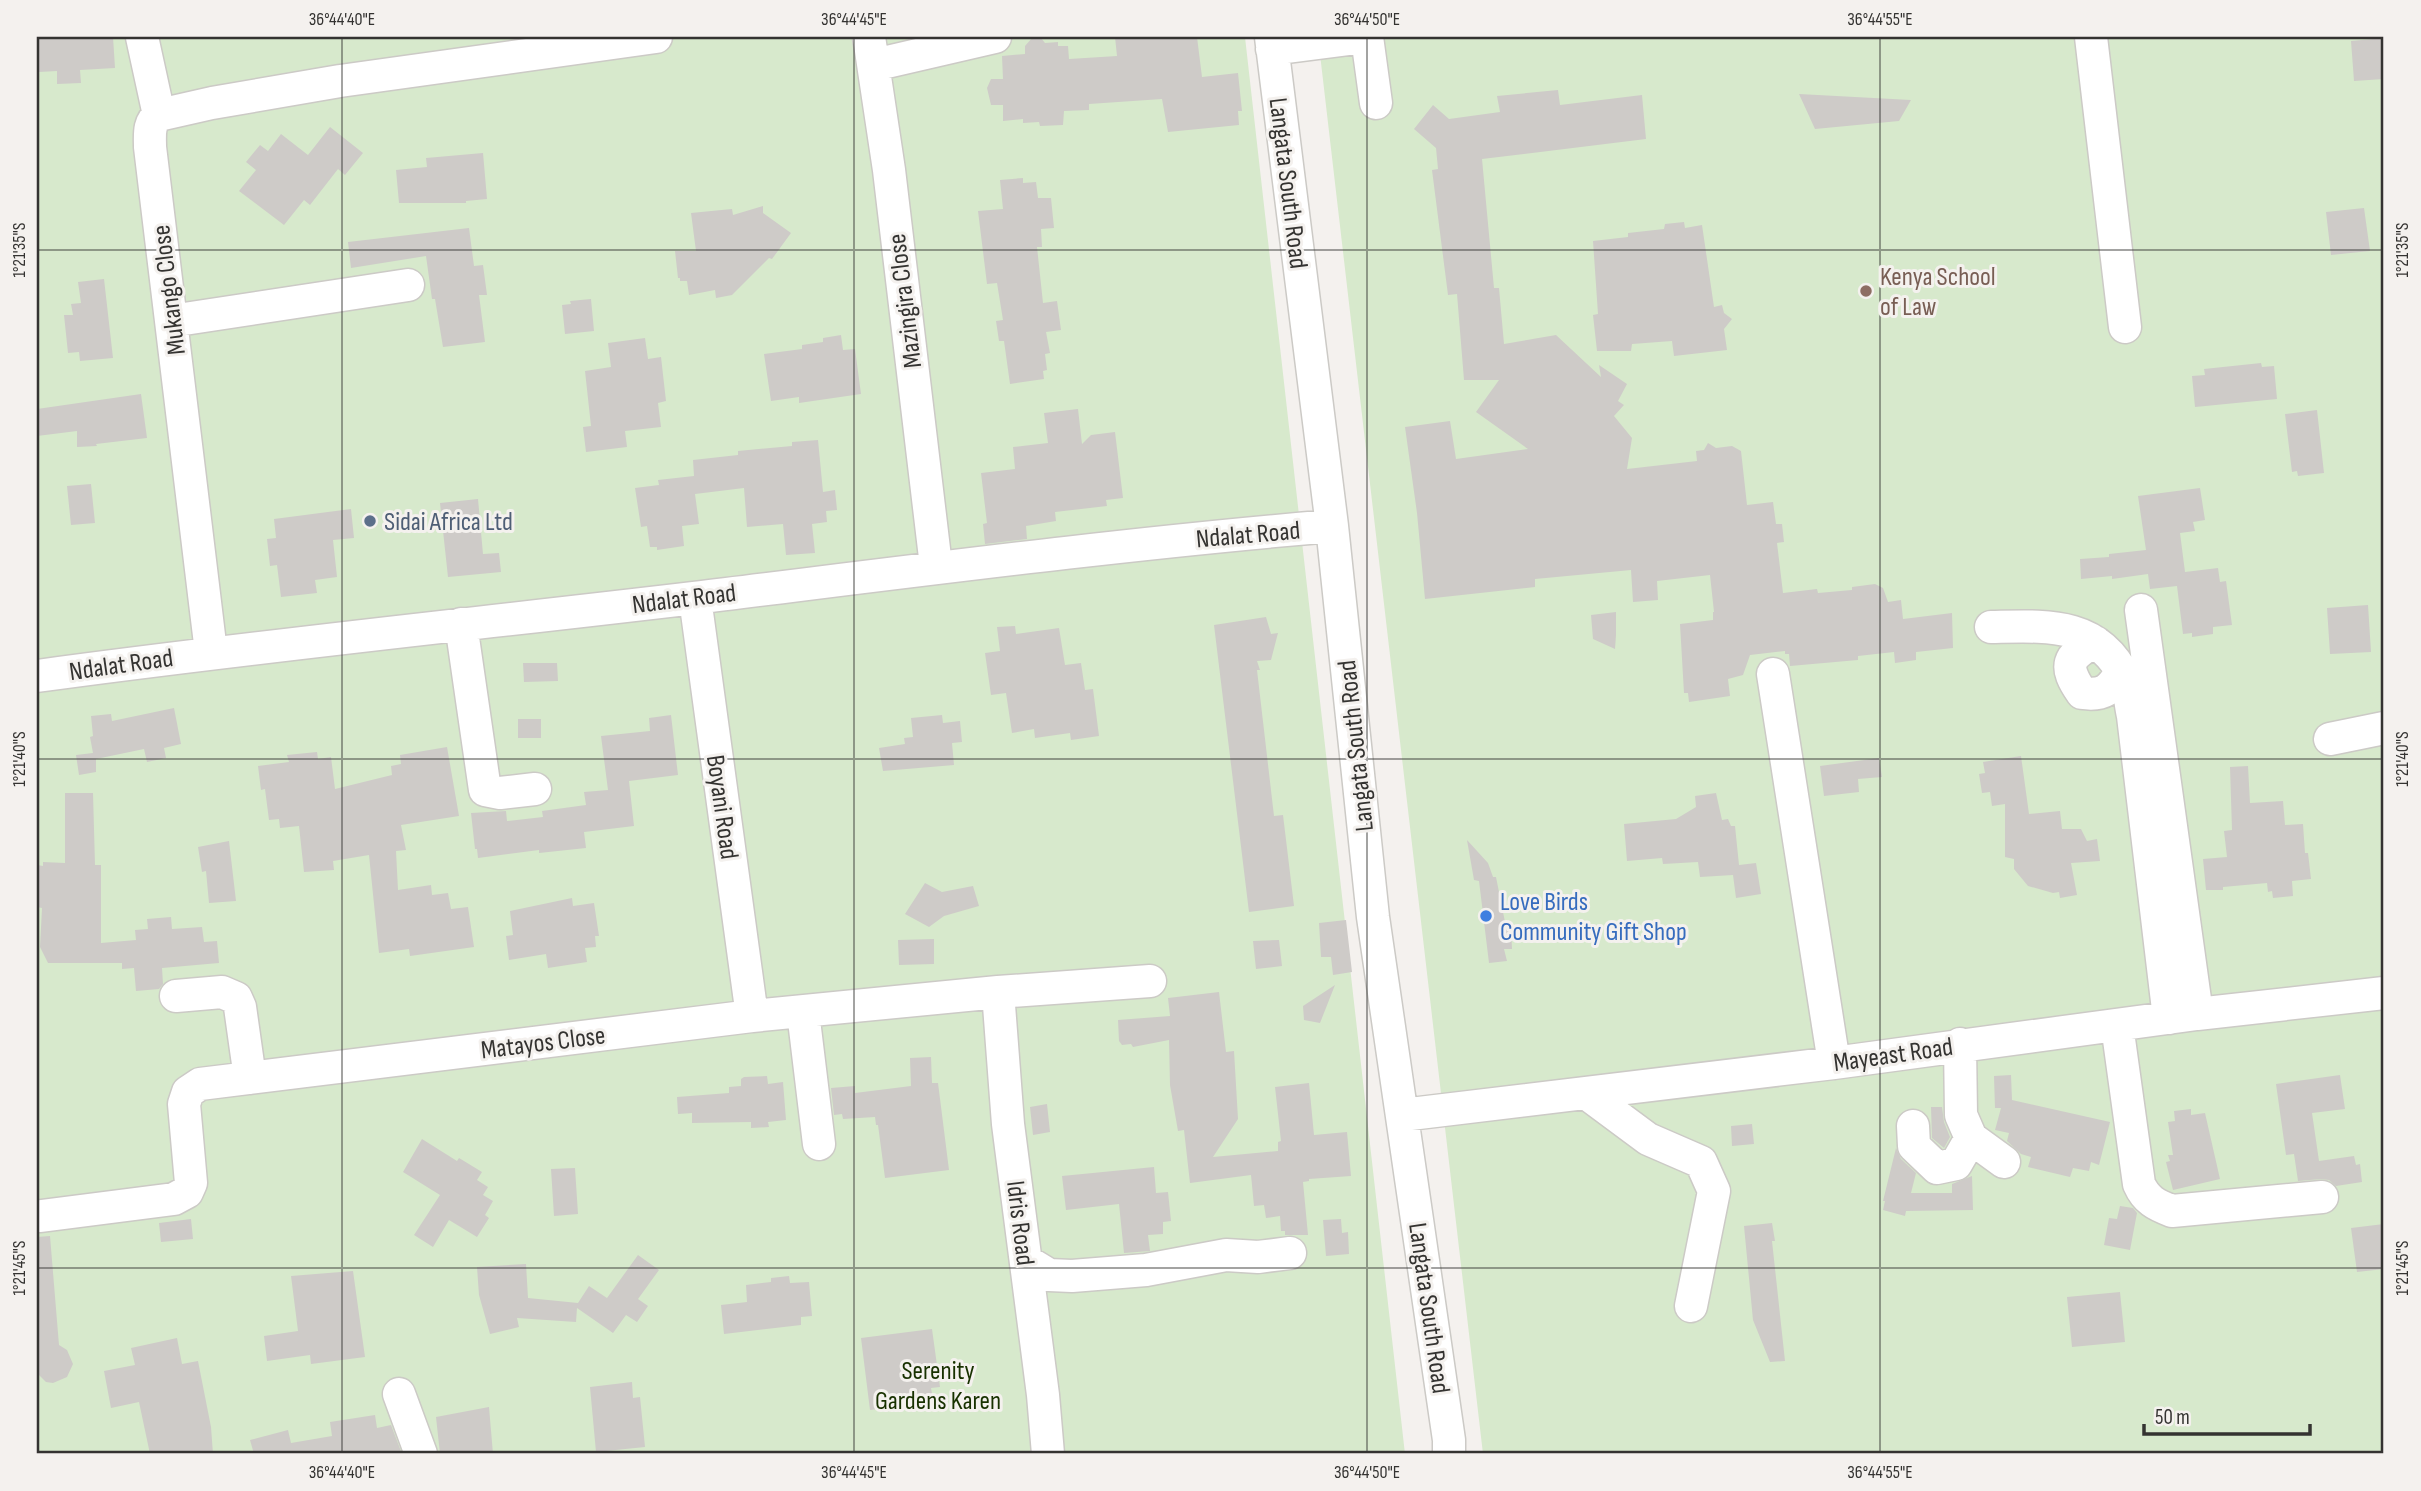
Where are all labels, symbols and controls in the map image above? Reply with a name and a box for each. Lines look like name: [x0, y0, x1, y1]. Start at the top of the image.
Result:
text: 36°44'40"E: [309, 9, 375, 30]
text: 36°44'45"E: [821, 9, 887, 30]
text: 36°44'50"E: [1334, 9, 1400, 30]
text: 36°44'55"E: [1847, 9, 1913, 30]
street label: Langata South Road: [1262, 96, 1313, 270]
text: 1°21'35"S: [9, 222, 30, 277]
text: 1°21'35"S: [2392, 222, 2413, 277]
street label: Mukango Close: [146, 223, 193, 357]
street label: Mazingira Close: [882, 232, 929, 370]
place label: Kenya School of Law: [1880, 262, 1996, 323]
marker: Kenya School of Law: [1858, 283, 1874, 299]
place label: Sidai Africa Ltd: [384, 507, 513, 538]
marker: Sidai Africa Ltd: [362, 513, 378, 529]
street label: Ndalat Road: [1195, 516, 1301, 555]
street label: Ndalat Road: [631, 578, 738, 621]
street label: Ndalat Road: [67, 643, 175, 688]
street label: Langata South Road: [1332, 659, 1381, 833]
text: 1°21'40"S: [9, 731, 30, 787]
text: 1°21'40"S: [2392, 731, 2413, 787]
street label: Boyani Road: [699, 753, 744, 861]
place label: Love Birds Community Gift Shop: [1500, 887, 1687, 948]
marker: Love Birds Community Gift Shop: [1478, 908, 1494, 924]
street label: Matayos Close: [479, 1020, 607, 1067]
street label: Mayeast Road: [1831, 1032, 1955, 1079]
street label: Idris Road: [999, 1179, 1040, 1267]
street label: Langata South Road: [1401, 1221, 1456, 1396]
text: 1°21'45"S: [9, 1240, 30, 1295]
text: 1°21'45"S: [2392, 1240, 2413, 1295]
park label: Serenity Gardens Karen: [875, 1356, 1001, 1417]
scale bar: [2144, 1393, 2311, 1437]
text: 50 m: [2155, 1405, 2190, 1430]
text: 36°44'40"E: [309, 1462, 375, 1483]
text: 36°44'45"E: [821, 1462, 887, 1483]
text: 36°44'50"E: [1334, 1462, 1400, 1483]
text: 36°44'55"E: [1847, 1462, 1913, 1483]

